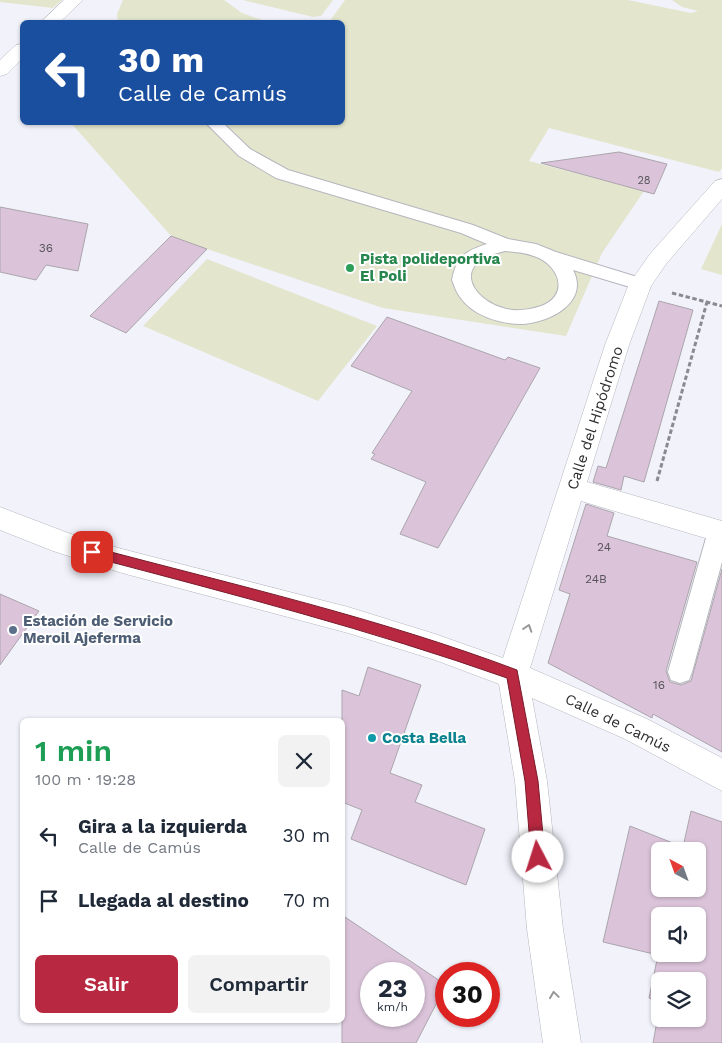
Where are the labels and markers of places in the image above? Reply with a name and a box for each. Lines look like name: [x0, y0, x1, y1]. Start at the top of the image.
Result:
place label: Pista polideportiva El Poli: [360, 250, 500, 285]
marker: Pista polideportiva El Poli: [344, 262, 356, 274]
pin: [71, 531, 113, 573]
place label: Estación de Servicio Meroil Ajeferma: [23, 612, 173, 647]
marker: Estación de Servicio Meroil Ajeferma: [7, 624, 19, 636]
place label: Costa Bella: [382, 729, 467, 747]
marker: Costa Bella: [366, 732, 378, 744]

